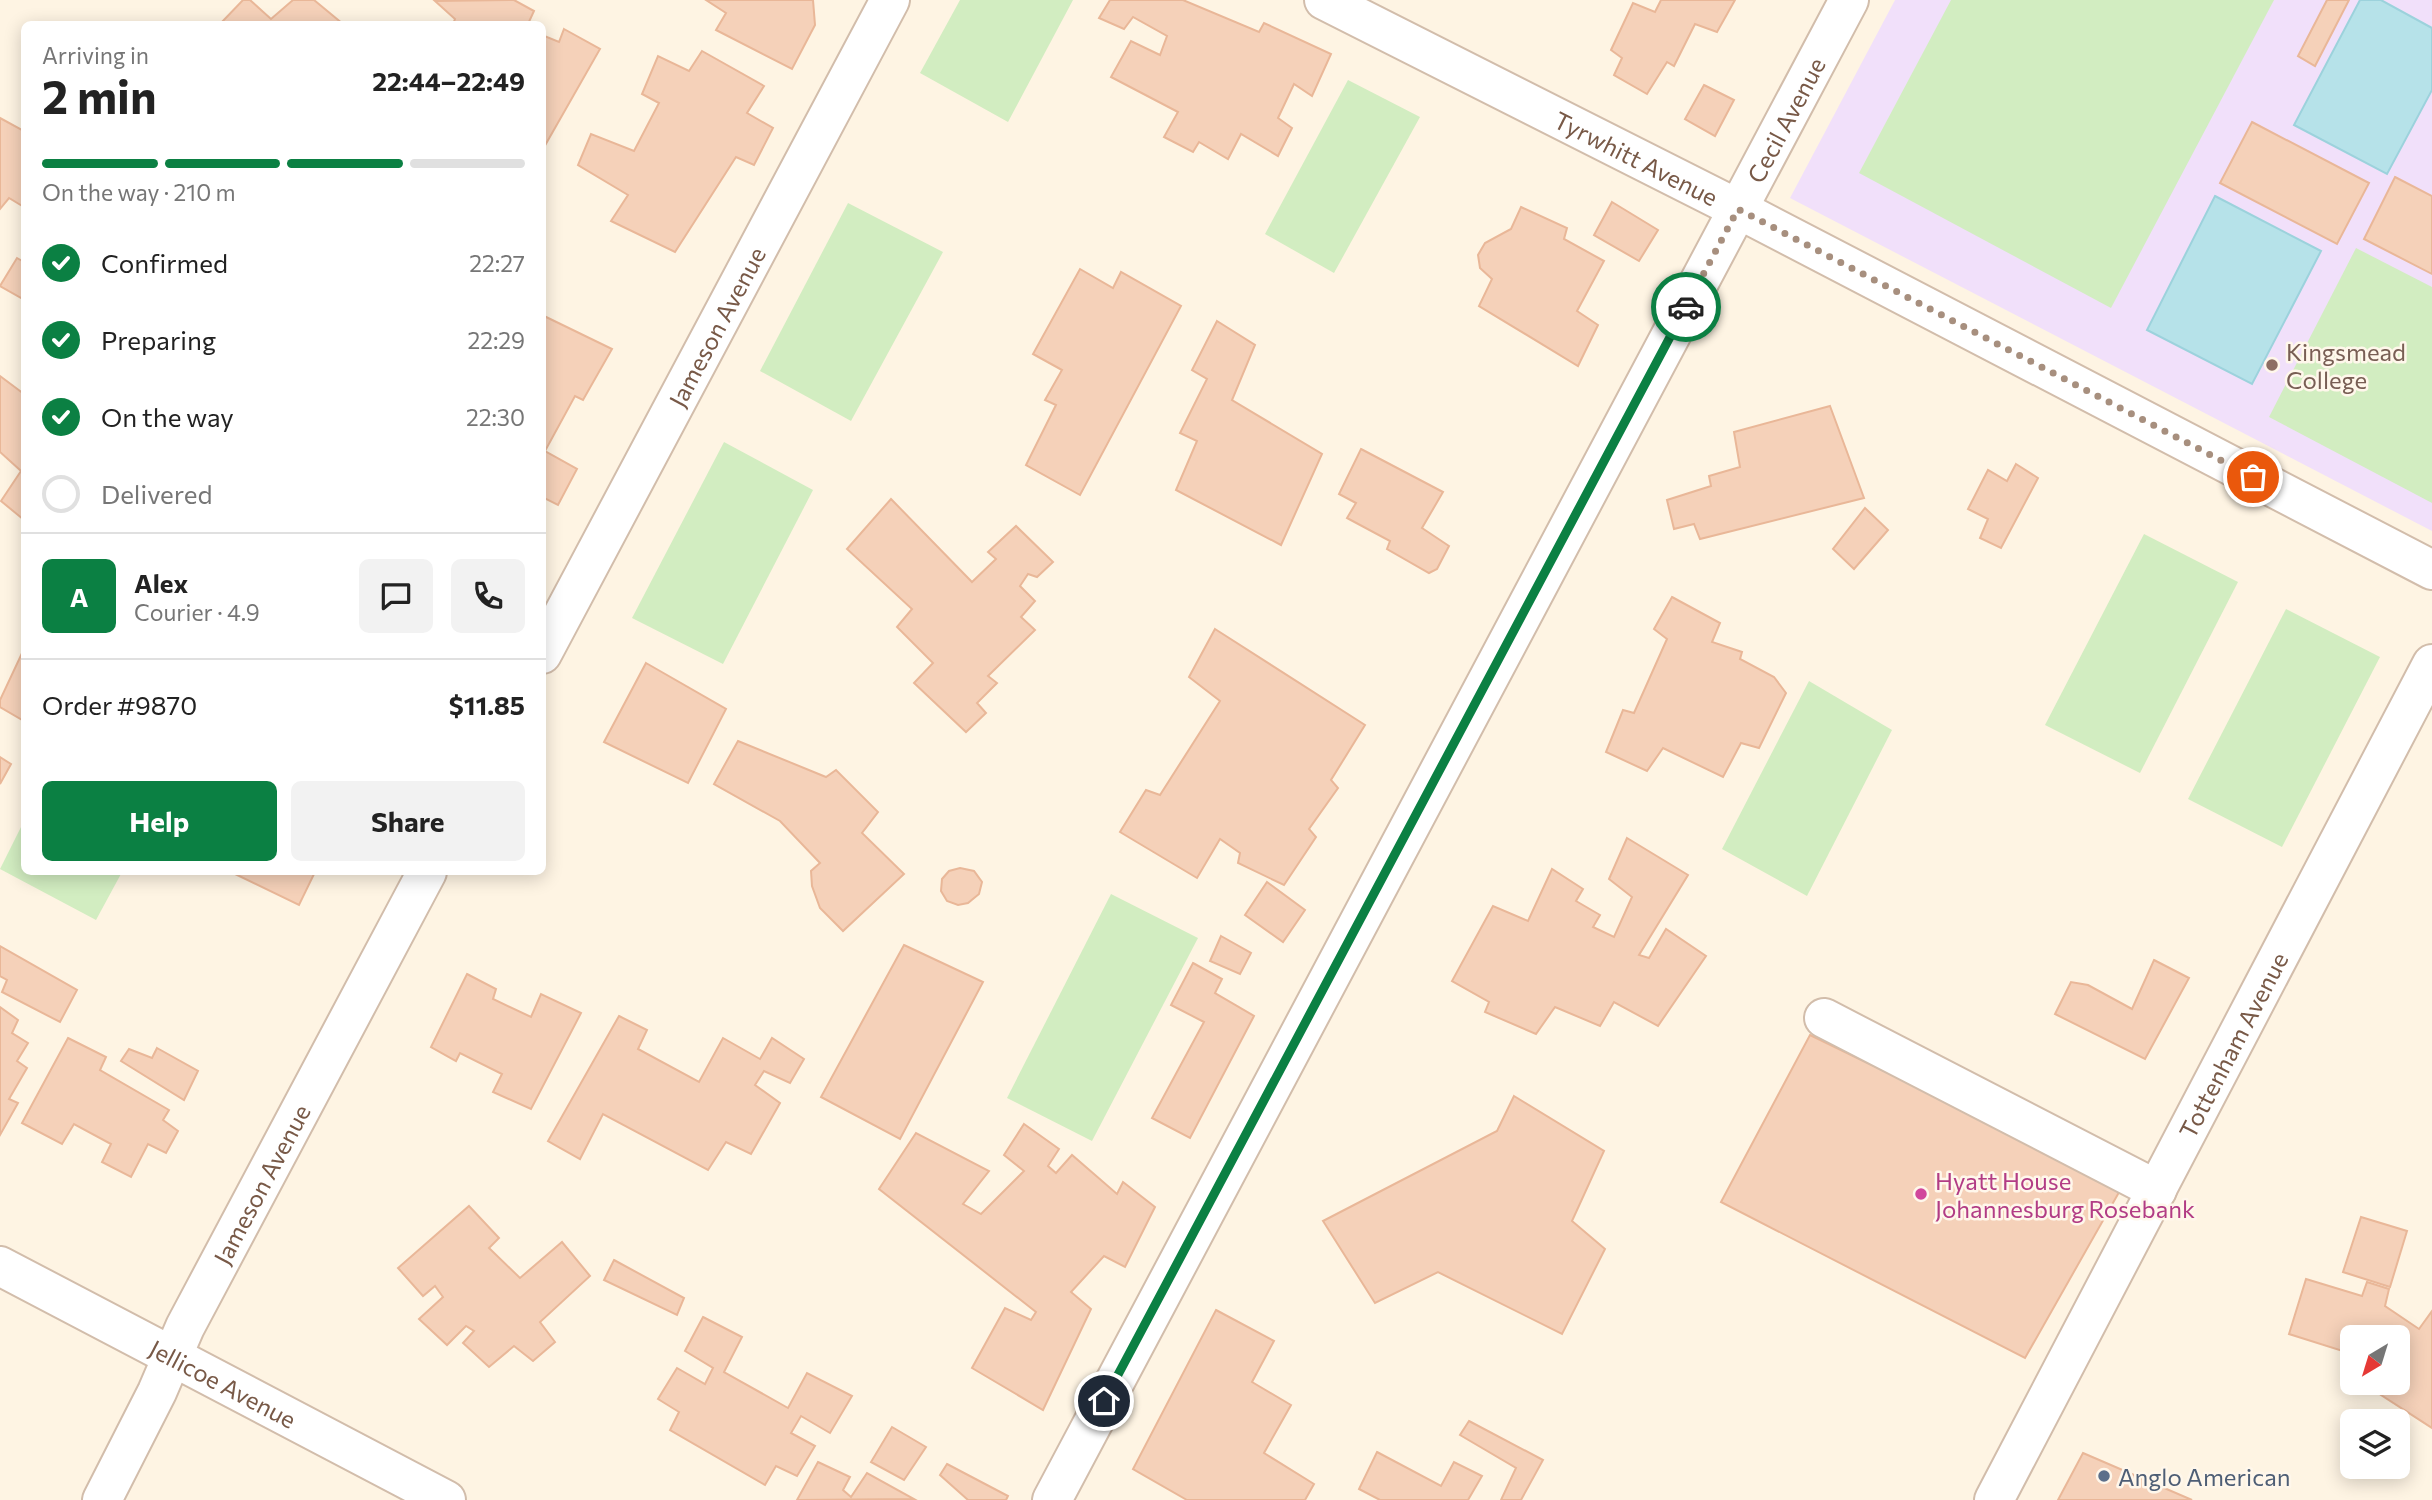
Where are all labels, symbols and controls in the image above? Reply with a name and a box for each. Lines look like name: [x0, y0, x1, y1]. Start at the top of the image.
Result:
text: Arriving in: [42, 41, 149, 69]
street label: Cecil Avenue: [1740, 52, 1831, 187]
text: 22:44–22:49: [372, 65, 525, 96]
text: 2 min: [42, 67, 157, 123]
street label: Tyrwhitt Avenue: [1550, 104, 1723, 211]
text: On the way · 210 m: [42, 178, 236, 206]
street label: Jameson Avenue: [662, 242, 771, 411]
icon: check: [42, 244, 80, 282]
text: Confirmed: [101, 247, 228, 278]
text: 22:27: [469, 249, 525, 277]
courier: [1651, 272, 1721, 342]
icon: car: [1667, 288, 1705, 326]
icon: check: [42, 321, 80, 359]
text: Preparing: [101, 324, 216, 355]
text: 22:29: [467, 326, 525, 354]
place label: Kingsmead College: [2286, 337, 2406, 394]
marker: Kingsmead College: [2264, 357, 2280, 373]
icon: check: [42, 398, 80, 436]
text: On the way: [101, 401, 234, 432]
text: 22:30: [466, 403, 525, 431]
pin: [2223, 447, 2283, 507]
icon: bag: [2234, 458, 2272, 496]
text: Delivered: [101, 478, 212, 509]
button: chat: [359, 559, 433, 633]
button: phone: [451, 559, 525, 633]
text: Alex: [134, 567, 188, 598]
text: A: [70, 581, 88, 612]
text: Courier · 4.9: [134, 598, 260, 626]
text: Order #9870: [42, 689, 197, 720]
text: $11.85: [449, 689, 525, 720]
button: Help: [42, 781, 277, 861]
button: Share: [291, 781, 525, 861]
street label: Tottenham Avenue: [2172, 947, 2293, 1142]
street label: Jameson Avenue: [207, 1099, 315, 1269]
place label: Hyatt House Johannesburg Rosebank: [1935, 1166, 2195, 1223]
marker: Hyatt House Johannesburg Rosebank: [1913, 1186, 1929, 1202]
north arrow: [2340, 1325, 2410, 1395]
map controls: [2340, 1325, 2410, 1479]
street label: Jellicoe Avenue: [145, 1333, 301, 1433]
pin: [1074, 1371, 1134, 1431]
icon: home: [1085, 1382, 1123, 1420]
button: layers: [2340, 1409, 2410, 1479]
place label: Anglo American: [2118, 1462, 2290, 1491]
marker: Anglo American: [2096, 1468, 2112, 1484]

